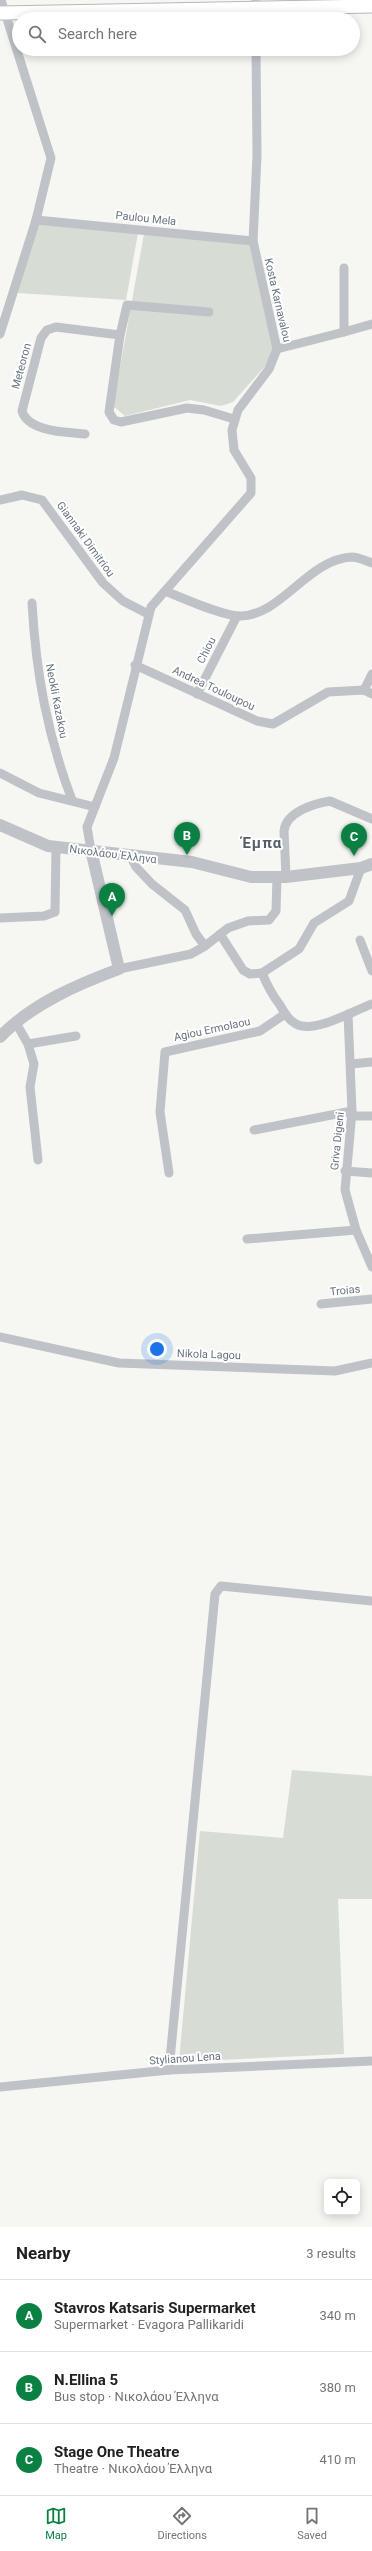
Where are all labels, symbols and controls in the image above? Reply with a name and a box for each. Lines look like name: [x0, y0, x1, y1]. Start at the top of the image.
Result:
search box: [12, 12, 360, 56]
icon: search: [26, 23, 48, 45]
text: Search here: [58, 25, 137, 43]
street label: Paulou Mela: [115, 209, 177, 228]
street label: Kosta Karnavalou: [262, 257, 294, 343]
street label: Meteoron: [9, 342, 34, 391]
street label: Giannaki Dimitriou: [54, 499, 117, 579]
street label: Chiou: [194, 635, 219, 666]
street label: Neokli Kazakou: [43, 663, 70, 740]
street label: Andrea Touloupou: [171, 664, 257, 713]
pin: B: [174, 822, 200, 855]
pin: C: [341, 823, 367, 856]
district label: Έμπα: [240, 834, 282, 852]
street label: Νικολάου Έλληνα: [69, 843, 158, 866]
pin: A: [99, 883, 125, 916]
street label: Agiou Ermolaou: [173, 1015, 252, 1044]
street label: Griva Digeni: [328, 1111, 347, 1171]
street label: Troias: [329, 1282, 361, 1299]
your location: [147, 1339, 167, 1359]
street label: Nikola Lagou: [177, 1347, 241, 1362]
street label: Stylianou Lena: [149, 2050, 221, 2067]
map controls: [324, 2179, 360, 2215]
button: locate: [324, 2179, 360, 2215]
text: Nearby: [16, 2243, 71, 2263]
text: 3 results: [306, 2246, 356, 2261]
text: Stavros Katsaris Supermarket: [54, 2299, 255, 2317]
text: A: [25, 2308, 33, 2323]
text: 340 m: [319, 2308, 356, 2323]
text: Supermarket · Evagora Pallikaridi: [54, 2317, 244, 2332]
text: N.Ellina 5: [54, 2371, 118, 2389]
text: B: [25, 2380, 33, 2395]
text: 380 m: [319, 2380, 356, 2395]
text: Bus stop · Νικολάου Έλληνα: [54, 2389, 219, 2404]
text: Stage One Theatre: [54, 2443, 179, 2461]
text: C: [25, 2452, 33, 2467]
text: 410 m: [319, 2452, 356, 2467]
text: Theatre · Νικολάου Έλληνα: [54, 2461, 212, 2476]
tab: Map: [45, 2505, 67, 2542]
tab: Directions: [157, 2505, 207, 2542]
tab: Saved: [297, 2505, 327, 2542]

